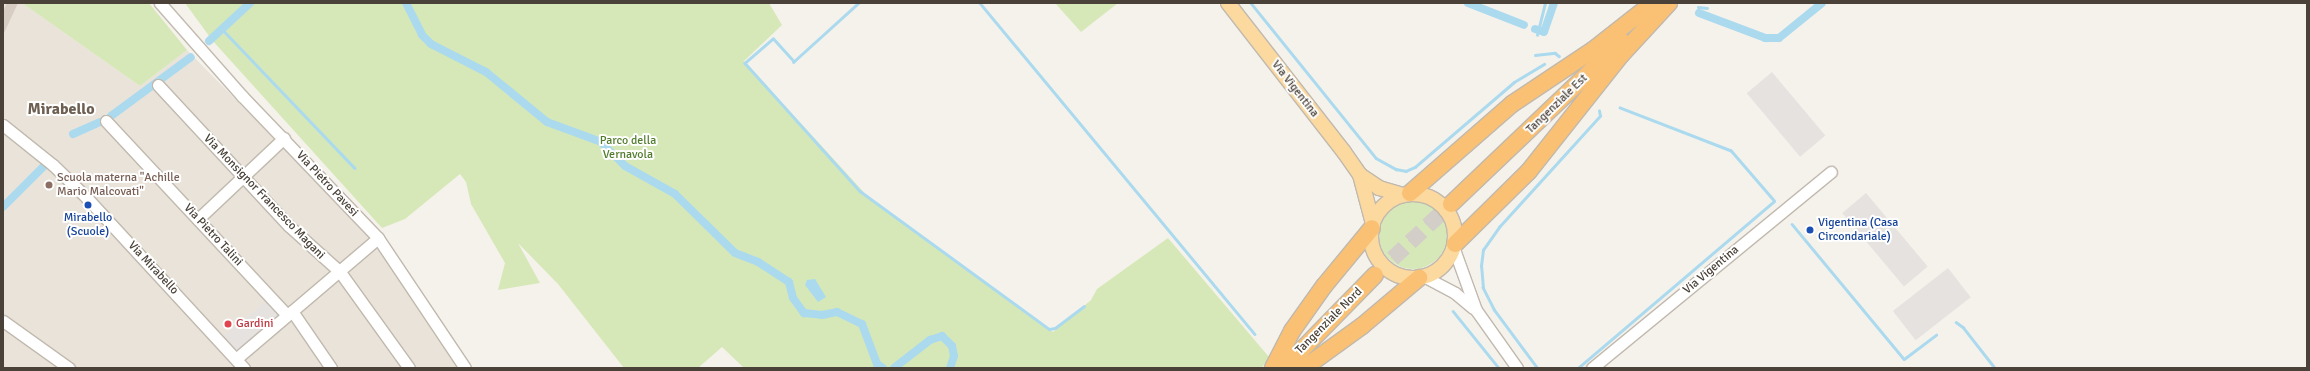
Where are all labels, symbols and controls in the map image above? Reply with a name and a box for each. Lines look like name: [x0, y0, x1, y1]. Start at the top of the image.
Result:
street label: Via Vigentina: [1268, 58, 1322, 120]
street label: Tangenziale Est: [1523, 71, 1591, 137]
district label: Mirabello: [27, 99, 95, 119]
street label: Via Monsignor Francesco Magani: [200, 131, 328, 263]
park label: Parco della Vernavola: [600, 134, 656, 162]
street label: Via Pietro Pavesi: [293, 148, 361, 220]
place label: Scuola materna "Achille Mario Malcovati": [57, 171, 180, 199]
marker: Scuola materna "Achille Mario Malcovati": [44, 180, 54, 190]
marker: Mirabello (Scuole): [83, 200, 93, 210]
street label: Via Pietro Talini: [181, 201, 245, 269]
place label: Mirabello (Scuole): [64, 211, 112, 239]
place label: Vigentina (Casa Circondariale): [1818, 216, 1898, 244]
marker: Vigentina (Casa Circondariale): [1805, 225, 1815, 235]
street label: Via Mirabello: [125, 238, 181, 298]
street label: Via Vigentina: [1680, 243, 1742, 297]
street label: Tangenziale Nord: [1293, 285, 1365, 357]
place label: Gardini: [236, 317, 273, 331]
marker: Gardini: [223, 319, 233, 329]

